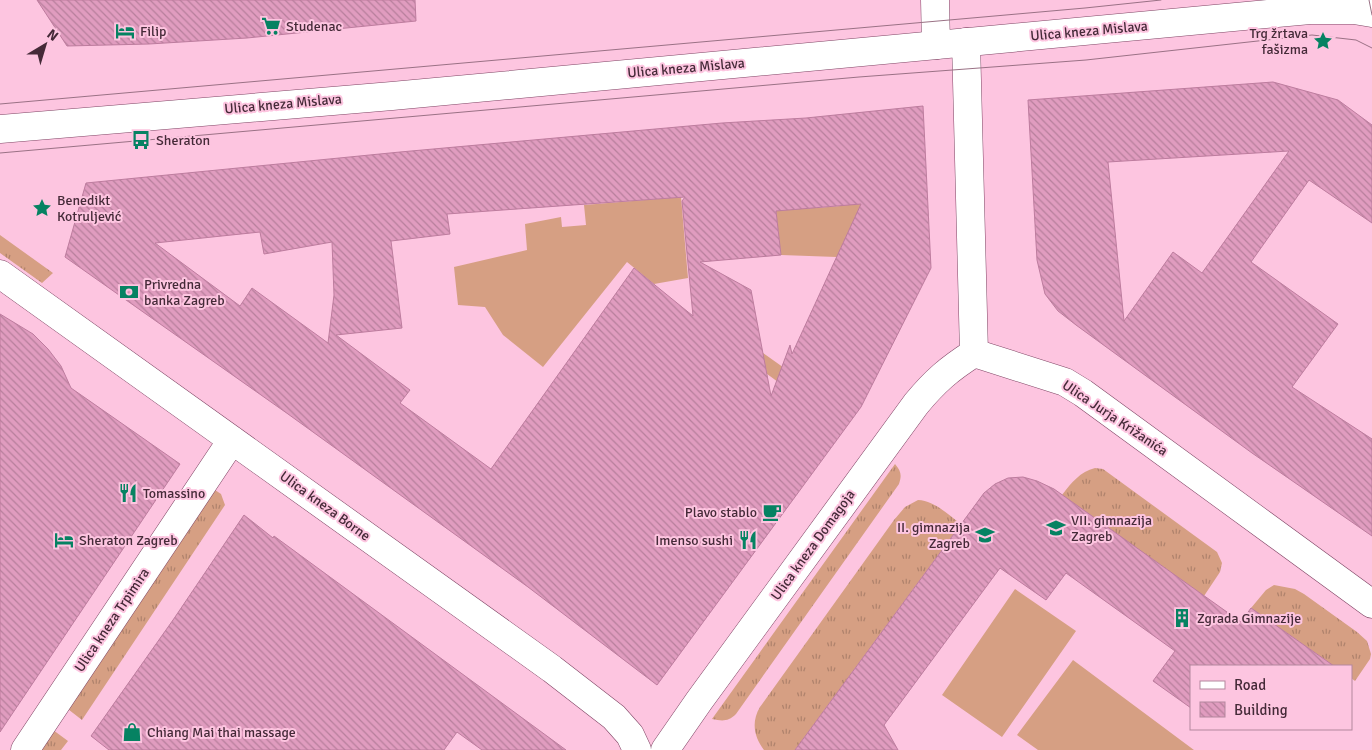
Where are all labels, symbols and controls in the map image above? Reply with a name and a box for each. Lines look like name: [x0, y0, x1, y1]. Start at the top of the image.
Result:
supermarket icon: Studenac: [260, 15, 282, 37]
street label: Ulica kneza Mislava: [1030, 17, 1148, 45]
place label: Studenac: [286, 18, 342, 35]
north arrow: [20, 20, 70, 70]
hotel icon: Filip: [114, 20, 136, 42]
place label: Filip: [140, 23, 166, 40]
text: N: [44, 25, 62, 45]
place label: Trg žrtava fašizma: [1249, 25, 1308, 58]
place icon: Trg žrtava fašizma: [1312, 30, 1334, 52]
street label: Ulica kneza Mislava: [627, 54, 745, 82]
street label: Ulica kneza Mislava: [224, 90, 342, 118]
bus stop icon: Sheraton: [130, 129, 152, 151]
place label: Sheraton: [156, 132, 210, 149]
place label: Benedikt Kotruljević: [57, 192, 122, 225]
place icon: Benedikt Kotruljević: [31, 197, 53, 219]
place label: Privredna banka Zagreb: [144, 276, 225, 309]
bank icon: Privredna banka Zagreb: [118, 281, 140, 303]
street label: Ulica Jurja Križanića: [1059, 376, 1171, 460]
street label: Ulica kneza Borne: [276, 467, 374, 545]
restaurant icon: Tomassino: [117, 482, 139, 504]
place label: Tomassino: [143, 485, 205, 502]
street label: Ulica kneza Domagoja: [767, 486, 859, 604]
cafe icon: Plavo stablo: [761, 501, 783, 523]
place label: Plavo stablo: [685, 504, 757, 521]
place label: VII. gimnazija Zagreb: [1071, 512, 1152, 545]
school or university icon: VII. gimnazija Zagreb: [1045, 517, 1067, 539]
place label: II. gimnazija Zagreb: [897, 519, 970, 552]
school or university icon: II. gimnazija Zagreb: [974, 524, 996, 546]
hotel icon: Sheraton Zagreb: [53, 529, 75, 551]
restaurant icon: Imenso sushi: [737, 529, 759, 551]
place label: Sheraton Zagreb: [79, 532, 178, 549]
place label: Imenso sushi: [655, 532, 733, 549]
street label: Ulica kneza Trpimira: [71, 565, 153, 675]
building icon: Zgrada Gimnazije: [1171, 607, 1193, 629]
place label: Zgrada Gimnazije: [1197, 610, 1301, 627]
legend: [1190, 665, 1352, 730]
text: Road: [1234, 676, 1266, 694]
text: Building: [1234, 701, 1288, 719]
shop icon: Chiang Mai thai massage: [121, 721, 143, 743]
place label: Chiang Mai thai massage: [147, 724, 296, 741]

